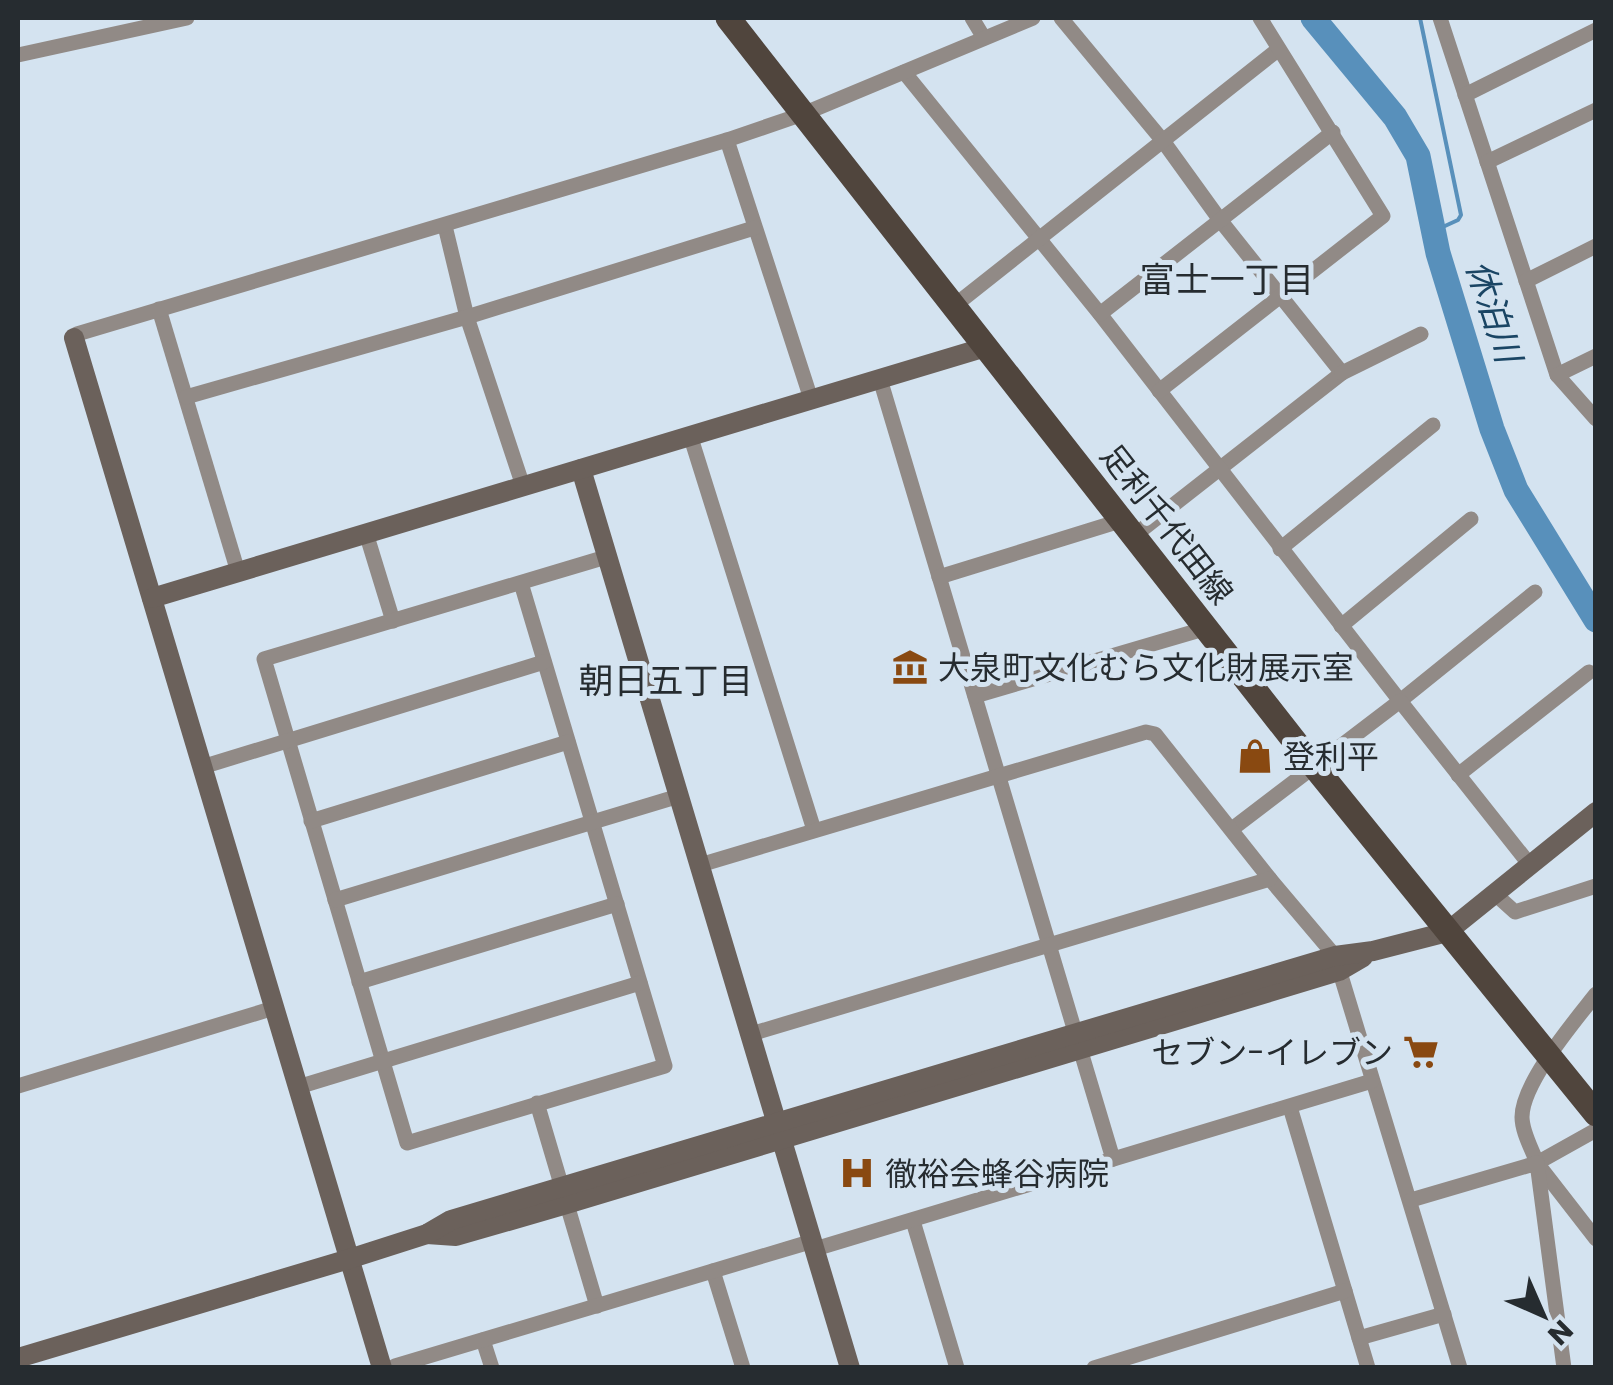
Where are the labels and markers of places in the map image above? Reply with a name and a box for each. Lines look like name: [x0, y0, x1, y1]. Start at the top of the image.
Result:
place label: 大泉町文化むら文化財展示室: [938, 645, 1354, 690]
museum icon: 大泉町文化むら文化財展示室: [891, 648, 929, 686]
place label: 登利平: [1283, 734, 1379, 779]
shop icon: 登利平: [1236, 737, 1274, 775]
place label: セブン-イレブン: [1151, 1030, 1393, 1075]
supermarket icon: セブン-イレブン: [1402, 1033, 1440, 1071]
place label: 徹裕会蜂谷病院: [885, 1151, 1109, 1196]
hospital icon: 徹裕会蜂谷病院: [838, 1154, 876, 1192]

